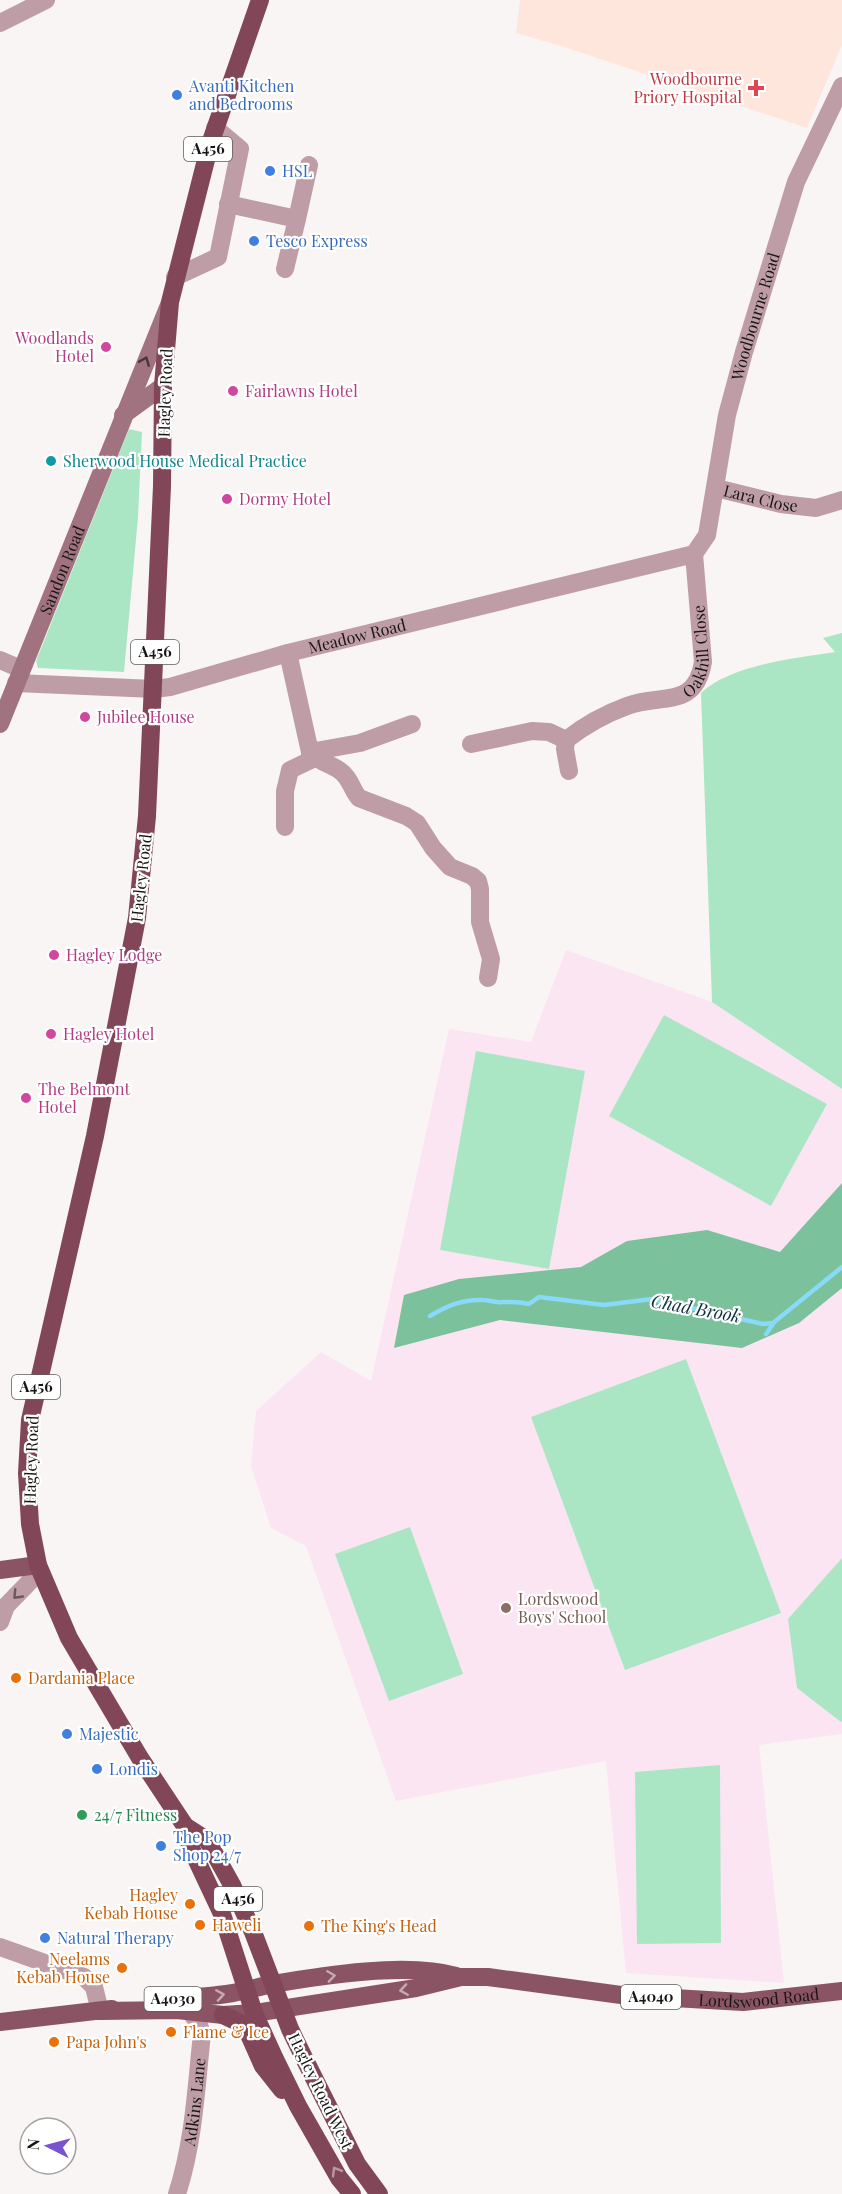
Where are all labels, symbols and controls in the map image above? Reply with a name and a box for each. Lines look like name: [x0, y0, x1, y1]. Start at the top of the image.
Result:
place label: Woodbourne Priory Hospital: [633, 68, 742, 107]
place label: Avanti Kitchen and Bedrooms: [188, 75, 295, 114]
marker: Woodbourne Priory Hospital: [747, 79, 765, 97]
marker: Avanti Kitchen and Bedrooms: [170, 88, 184, 102]
road number: A456: [184, 137, 232, 161]
place label: HSL: [282, 160, 312, 181]
marker: HSL: [263, 164, 277, 178]
place label: Tesco Express: [266, 230, 368, 251]
marker: Tesco Express: [247, 234, 261, 248]
street label: Woodbourne Road: [726, 250, 784, 384]
place label: Woodlands Hotel: [14, 327, 94, 366]
marker: Woodlands Hotel: [99, 340, 113, 354]
street label: Hagley Road: [152, 348, 177, 438]
one-way arrow: [138, 356, 150, 367]
place label: Fairlawns Hotel: [245, 380, 358, 401]
marker: Fairlawns Hotel: [226, 384, 240, 398]
place label: Sherwood House Medical Practice: [63, 450, 307, 471]
marker: Sherwood House Medical Practice: [44, 454, 58, 468]
street label: Lara Close: [721, 479, 799, 516]
place label: Dormy Hotel: [239, 488, 332, 509]
marker: Dormy Hotel: [220, 492, 234, 506]
street label: Sandon Road: [34, 522, 89, 617]
street label: Oakhill Close: [678, 604, 713, 702]
street label: Meadow Road: [306, 614, 408, 658]
road number: A456: [131, 640, 179, 664]
place label: Jubilee House: [96, 706, 195, 727]
marker: Jubilee House: [78, 710, 92, 724]
street label: Hagley Road: [125, 833, 156, 923]
place label: Hagley Lodge: [66, 944, 162, 965]
marker: Hagley Lodge: [47, 948, 61, 962]
place label: Hagley Hotel: [63, 1023, 155, 1044]
marker: Hagley Hotel: [44, 1027, 58, 1041]
place label: The Belmont Hotel: [38, 1078, 130, 1117]
marker: The Belmont Hotel: [19, 1091, 33, 1105]
water label: Chad Brook: [649, 1288, 743, 1328]
road number: A456: [12, 1375, 60, 1399]
street label: Hagley Road: [18, 1415, 43, 1505]
one-way arrow: [13, 1588, 24, 1598]
place label: Lordswood Boys' School: [518, 1588, 607, 1627]
marker: Lordswood Boys' School: [499, 1601, 513, 1615]
place label: Dardania Place: [28, 1667, 135, 1688]
marker: Dardania Place: [9, 1671, 23, 1685]
place label: Majestic: [79, 1723, 139, 1744]
marker: Majestic: [60, 1727, 74, 1741]
place label: Londis: [109, 1758, 158, 1779]
marker: Londis: [90, 1762, 104, 1776]
place label: 24/7 Fitness: [94, 1804, 177, 1825]
marker: 24/7 Fitness: [75, 1808, 89, 1822]
place label: The Pop Shop 24/7: [173, 1826, 242, 1865]
marker: The Pop Shop 24/7: [154, 1839, 168, 1853]
place label: Hagley Kebab House: [84, 1884, 178, 1923]
road number: A456: [214, 1887, 262, 1911]
marker: Hagley Kebab House: [183, 1897, 197, 1911]
place label: Haweli: [212, 1914, 262, 1935]
place label: The King's Head: [321, 1915, 437, 1936]
marker: Haweli: [193, 1918, 207, 1932]
marker: The King's Head: [302, 1919, 316, 1933]
place label: Natural Therapy: [57, 1927, 174, 1948]
marker: Natural Therapy: [38, 1931, 52, 1945]
place label: Neelams Kebab House: [16, 1948, 110, 1987]
marker: Neelams Kebab House: [115, 1961, 129, 1975]
one-way arrow: [326, 1971, 335, 1983]
street label: Lordswood Road: [698, 1983, 820, 2012]
one-way arrow: [399, 1984, 409, 1996]
road number: A4040: [621, 1985, 681, 2009]
road number: A4030: [144, 1987, 201, 2011]
one-way arrow: [215, 1989, 225, 2001]
place label: Flame & Ice: [183, 2021, 269, 2042]
marker: Flame & Ice: [164, 2025, 178, 2039]
street label: Hagley Road West: [284, 2029, 359, 2153]
place label: Papa John's: [66, 2031, 147, 2052]
marker: Papa John's: [47, 2035, 61, 2049]
street label: Adkins Lane: [178, 2057, 210, 2148]
north arrow: [18, 2116, 78, 2176]
text: N: [22, 2137, 44, 2151]
one-way arrow: [332, 2167, 343, 2177]

